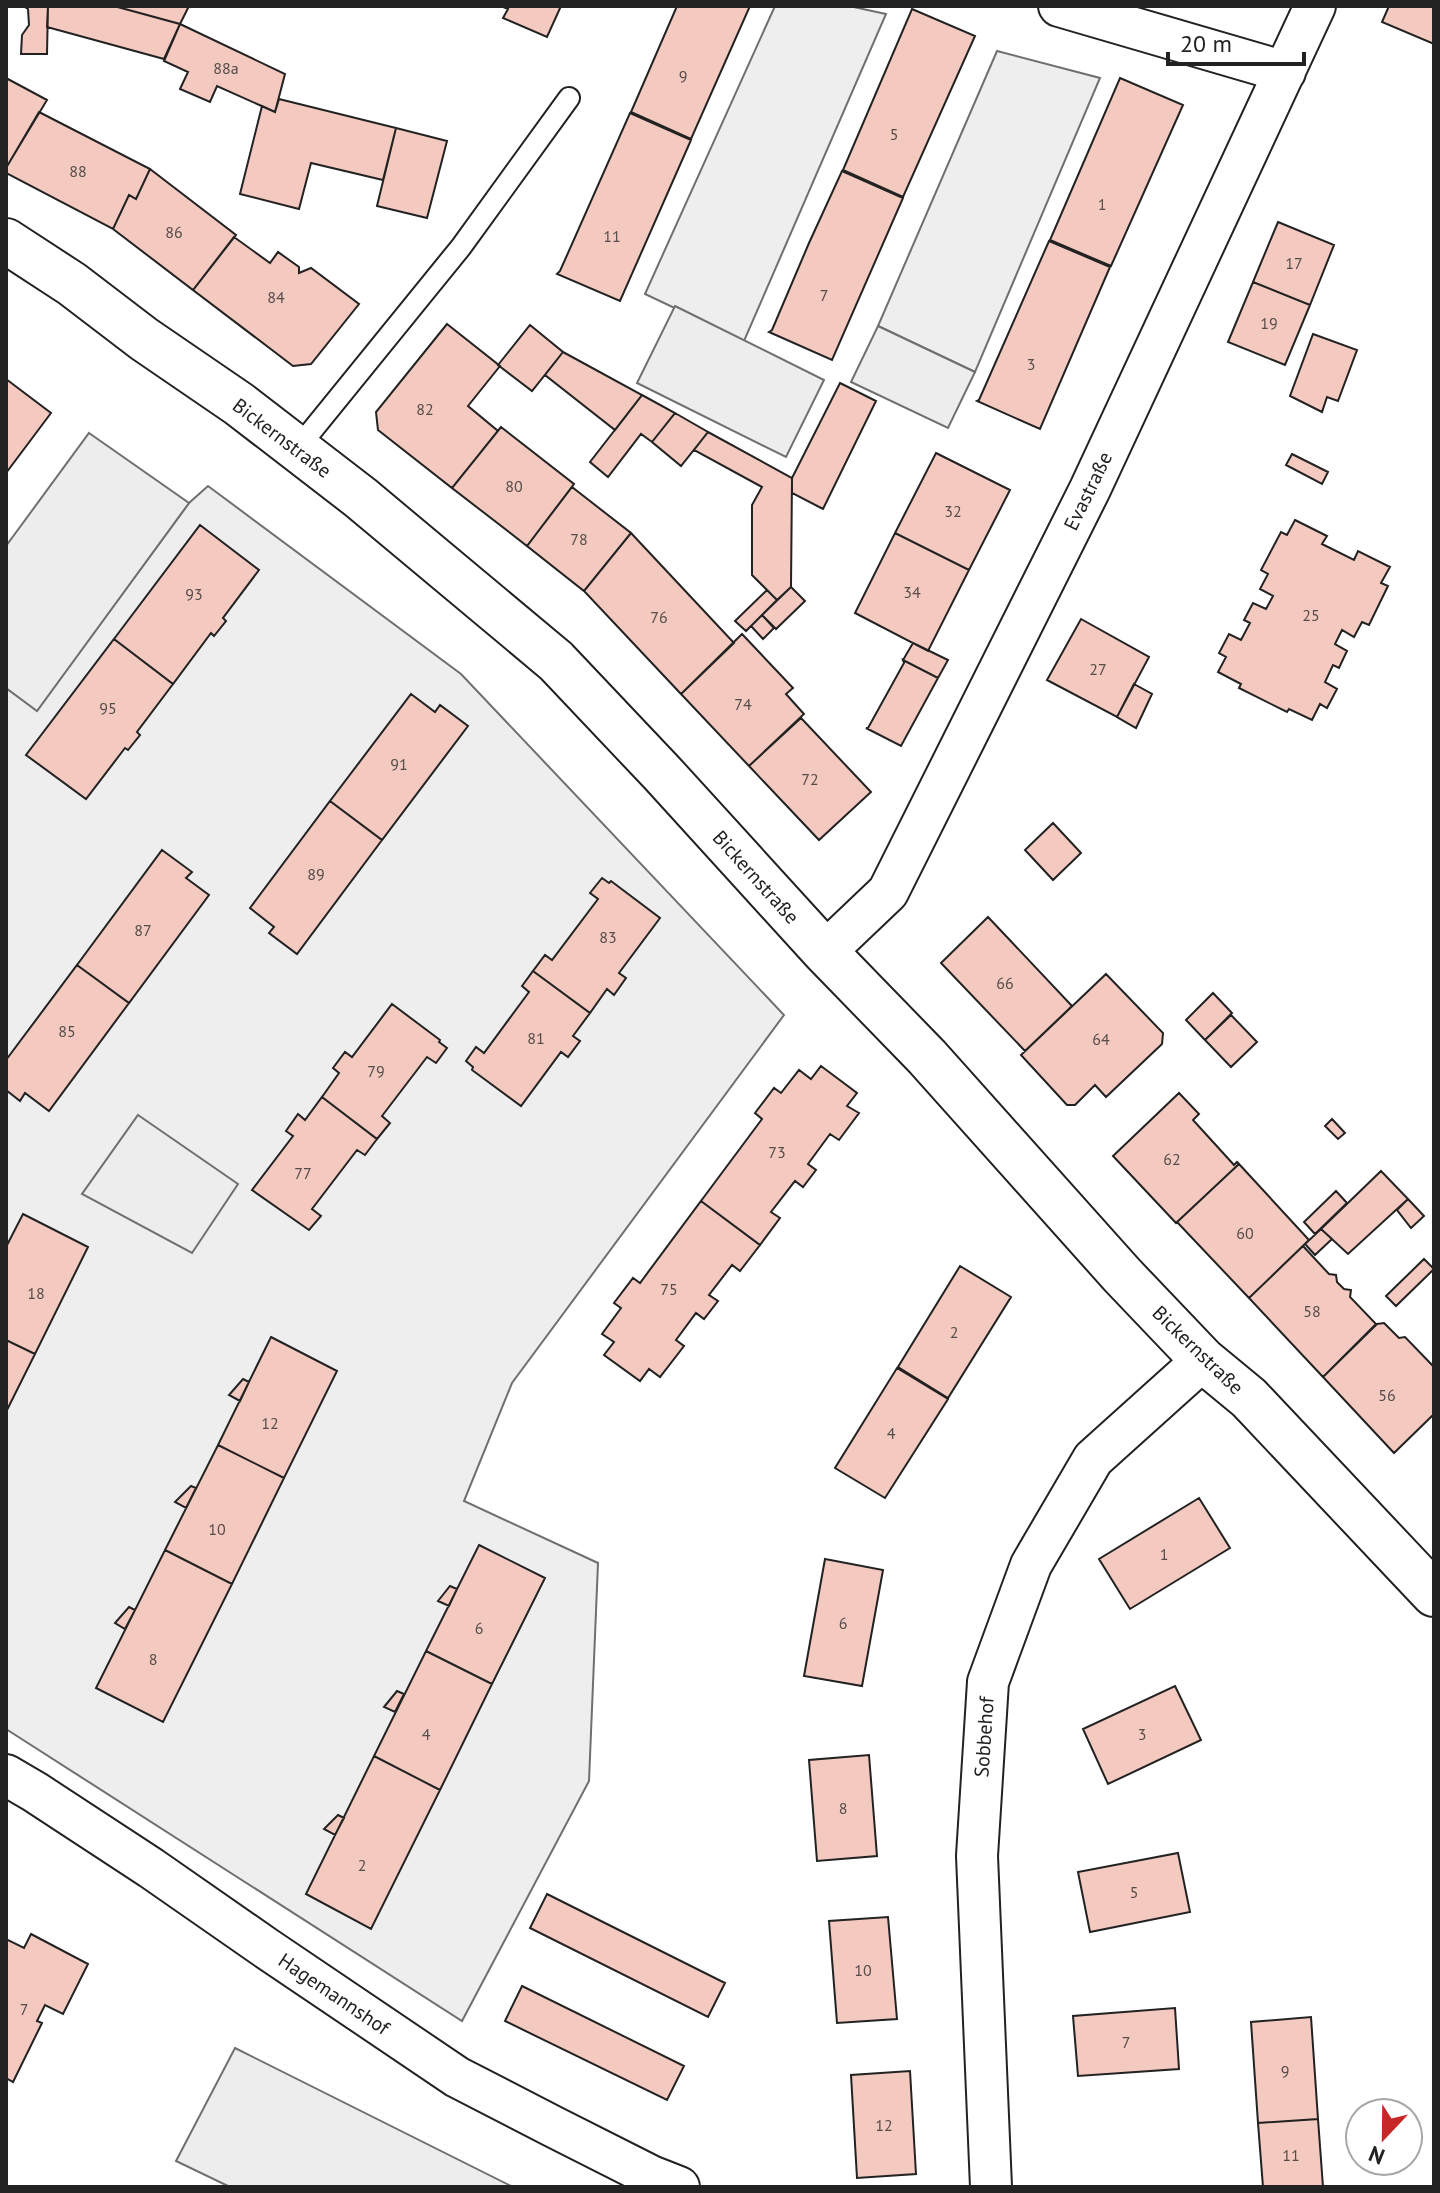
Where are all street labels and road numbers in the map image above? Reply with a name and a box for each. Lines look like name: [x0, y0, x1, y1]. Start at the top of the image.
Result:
street label: Bickernstraße: [227, 392, 337, 484]
street label: Evastraße: [1058, 447, 1118, 535]
street label: Bickernstraße: [707, 825, 805, 929]
street label: Bickernstraße: [1147, 1300, 1249, 1400]
street label: Sobbehof: [968, 1694, 1000, 1778]
street label: Hagemannshof: [273, 1947, 396, 2042]

